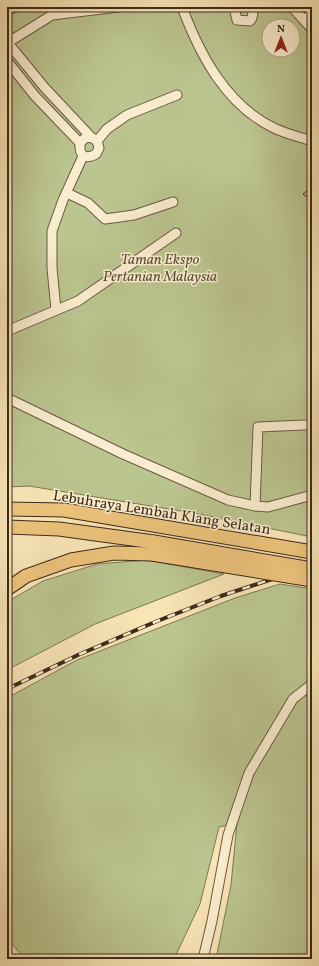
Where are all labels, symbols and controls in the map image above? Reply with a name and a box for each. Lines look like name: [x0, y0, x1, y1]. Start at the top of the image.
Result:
north arrow: [261, 18, 301, 58]
text: N: [277, 22, 285, 37]
park label: Taman Ekspo Pertanian Malaysia: [103, 250, 217, 288]
street label: Lebuhraya Lembah Klang Selatan: [51, 486, 272, 541]

